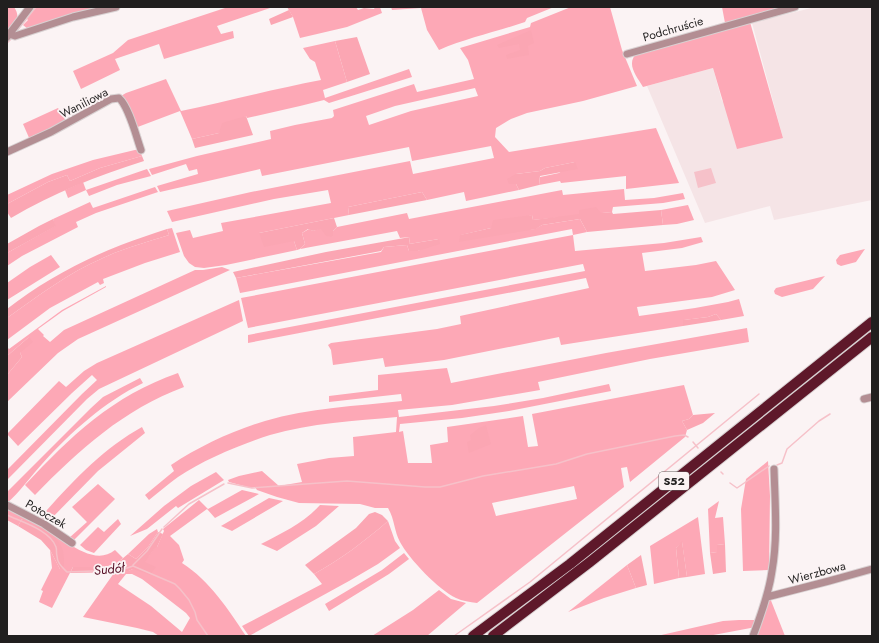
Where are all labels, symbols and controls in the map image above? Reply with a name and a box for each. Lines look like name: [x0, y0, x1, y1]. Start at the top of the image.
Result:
street label: Podchruście: [641, 12, 705, 46]
street label: Waniliowa: [57, 83, 111, 123]
road number: S52: [659, 472, 689, 490]
street label: Potoczek: [22, 495, 70, 533]
street label: Wierzbowa: [787, 557, 848, 589]
water label: Sudół: [93, 558, 126, 580]

